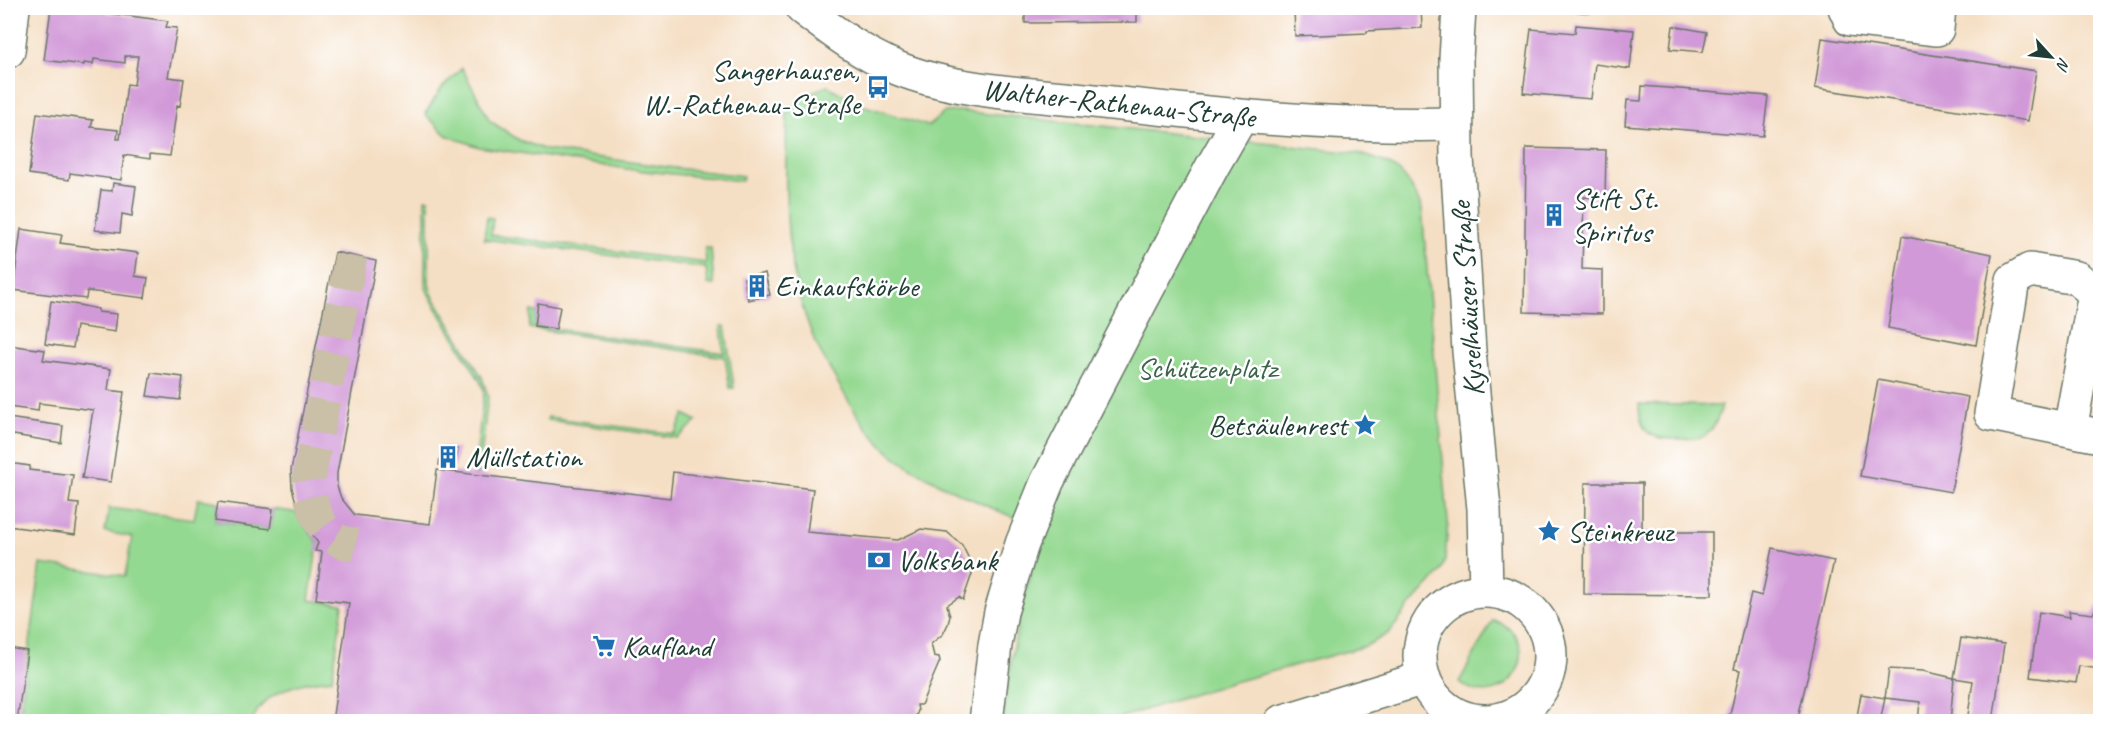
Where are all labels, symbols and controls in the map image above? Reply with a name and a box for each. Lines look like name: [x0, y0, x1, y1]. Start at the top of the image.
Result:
north arrow: [2021, 27, 2081, 87]
place label: Sangerhausen, W.-Rathenau-Straße: [643, 51, 862, 123]
text: N: [2051, 54, 2075, 75]
street label: Walther-Rathenau-Straße: [981, 70, 1259, 136]
bus stop icon: Sangerhausen, W.-Rathenau-Straße: [865, 74, 891, 100]
place label: Stift St. Spiritus: [1572, 179, 1658, 251]
street label: Kyselhäuser Straße: [1441, 198, 1493, 397]
building icon: Stift St. Spiritus: [1541, 202, 1567, 228]
place label: Einkaufskörbe: [775, 267, 920, 305]
building icon: Einkaufskörbe: [744, 273, 770, 299]
park label: Schützenplatz: [1137, 349, 1280, 387]
place label: Betsäulenrest: [1208, 406, 1350, 444]
place icon: Betsäulenrest: [1352, 412, 1378, 438]
place label: Müllstation: [466, 438, 583, 476]
building icon: Müllstation: [435, 444, 461, 470]
place label: Steinkreuz: [1567, 512, 1676, 550]
place icon: Steinkreuz: [1536, 518, 1562, 544]
place label: Volksbank: [897, 541, 999, 579]
bank icon: Volksbank: [866, 547, 892, 573]
place label: Kaufland: [622, 627, 716, 665]
supermarket icon: Kaufland: [591, 633, 617, 659]

